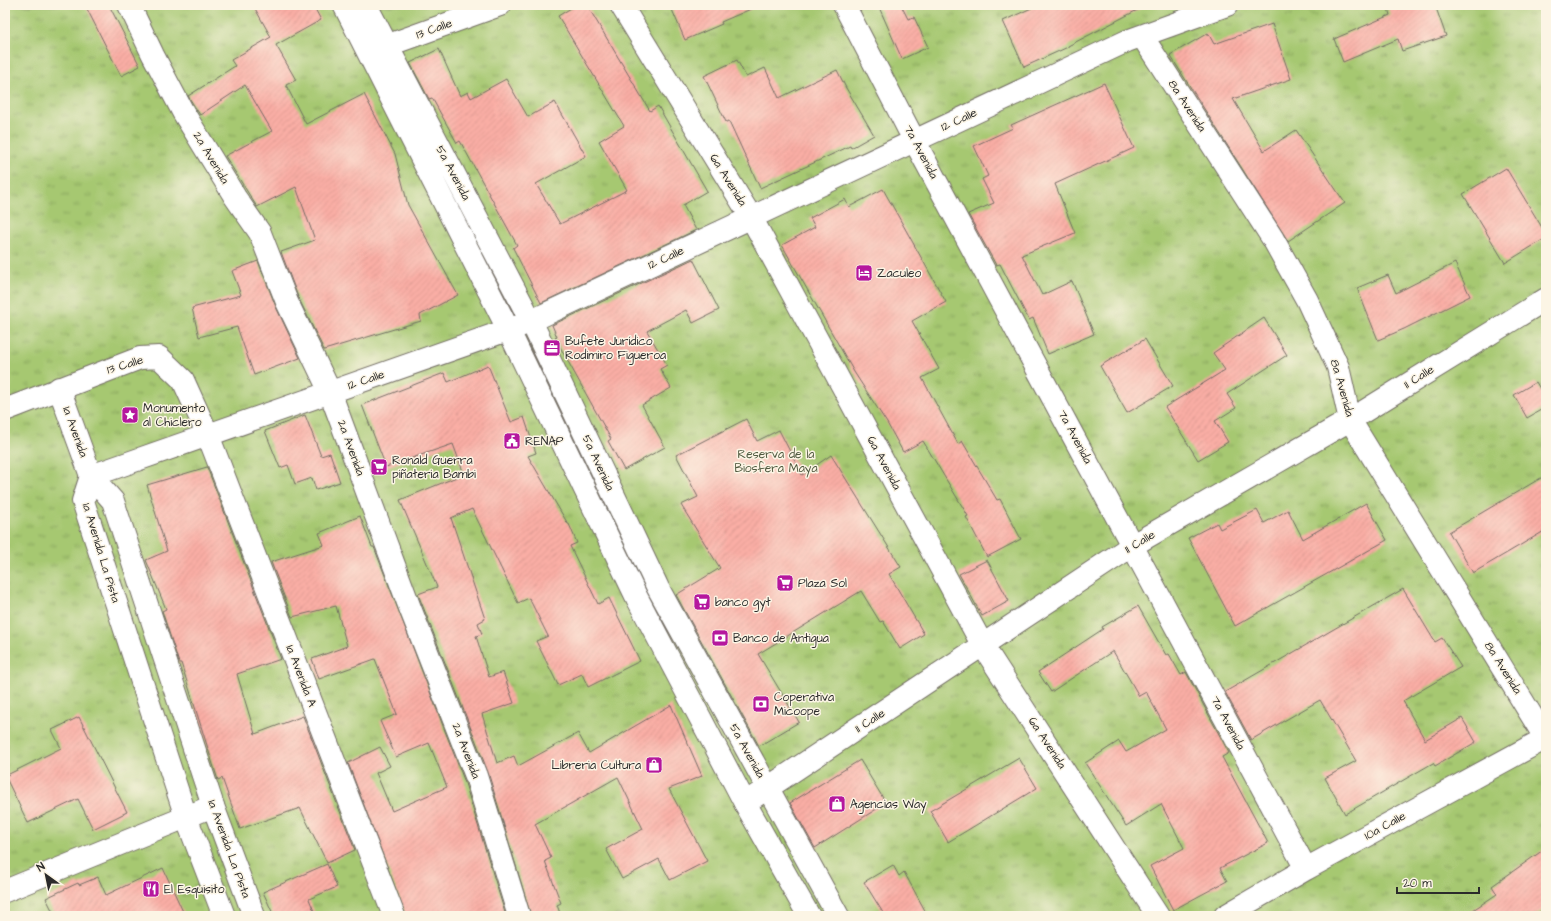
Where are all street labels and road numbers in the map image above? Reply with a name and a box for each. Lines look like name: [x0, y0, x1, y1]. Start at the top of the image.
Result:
street label: 13 Calle: [414, 14, 455, 43]
street label: 8a Avenida: [1164, 77, 1210, 135]
street label: 12 Calle: [938, 104, 980, 136]
street label: 7a Avenida: [900, 122, 942, 182]
street label: 2a Avenida: [189, 129, 233, 187]
street label: 5a Avenida: [431, 143, 475, 203]
street label: 6a Avenida: [705, 151, 751, 209]
street label: 12 Calle: [645, 242, 687, 274]
street label: 13 Calle: [105, 351, 146, 379]
street label: 8a Avenida: [1326, 357, 1358, 419]
street label: 11 Calle: [1401, 361, 1438, 393]
street label: 12 Calle: [345, 366, 387, 394]
street label: 1a Avenida: [58, 404, 92, 460]
street label: 7a Avenida: [1054, 407, 1096, 467]
street label: 2a Avenida: [333, 418, 369, 478]
street label: 5a Avenida: [578, 432, 618, 494]
street label: 6a Avenida: [863, 433, 905, 493]
street label: 1a Avenida La Pista: [78, 501, 124, 605]
street label: 11 Calle: [1122, 526, 1159, 558]
street label: 8a Avenida: [1480, 638, 1526, 698]
street label: 1a Avenida A: [281, 642, 321, 710]
street label: 7a Avenida: [1207, 693, 1249, 753]
street label: 11 Calle: [852, 705, 889, 737]
street label: 6a Avenida: [1024, 714, 1070, 772]
street label: 2a Avenida: [448, 721, 484, 781]
street label: 5a Avenida: [725, 721, 769, 781]
street label: 1a Avenida La Pista: [203, 798, 255, 900]
street label: 10a Calle: [1361, 807, 1409, 844]

